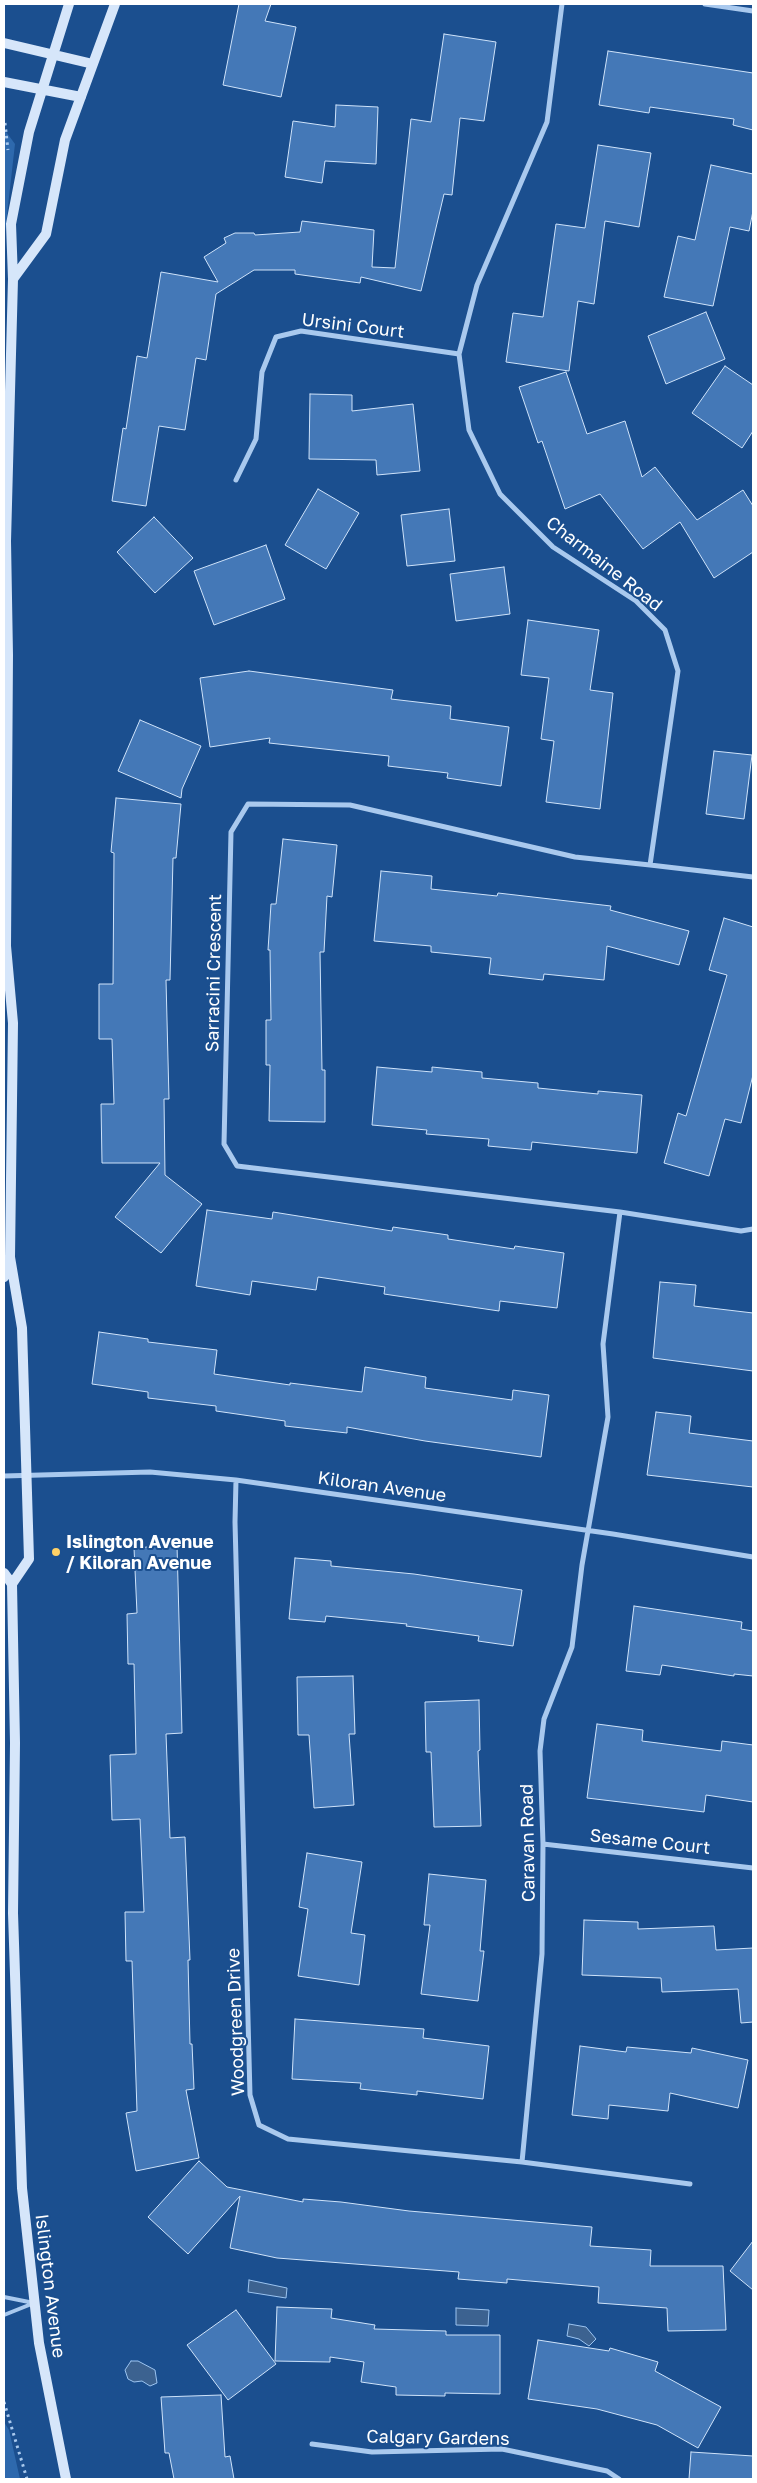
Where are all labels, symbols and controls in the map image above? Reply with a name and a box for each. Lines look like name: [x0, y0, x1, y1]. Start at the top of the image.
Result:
street label: Ursini Court: [300, 309, 406, 343]
street label: Charmaine Road: [542, 512, 666, 616]
street label: Sarracini Crescent: [202, 894, 226, 1052]
street label: Kiloran Avenue: [316, 1467, 448, 1507]
place label: Islington Avenue / Kiloran Avenue: [66, 1531, 214, 1574]
marker: Islington Avenue / Kiloran Avenue: [50, 1546, 62, 1558]
street label: Caravan Road: [516, 1784, 540, 1902]
street label: Sesame Court: [589, 1825, 711, 1859]
street label: Woodgreen Drive: [223, 1948, 249, 2096]
street label: Islington Avenue: [30, 2213, 70, 2359]
street label: Calgary Gardens: [366, 2426, 510, 2450]

